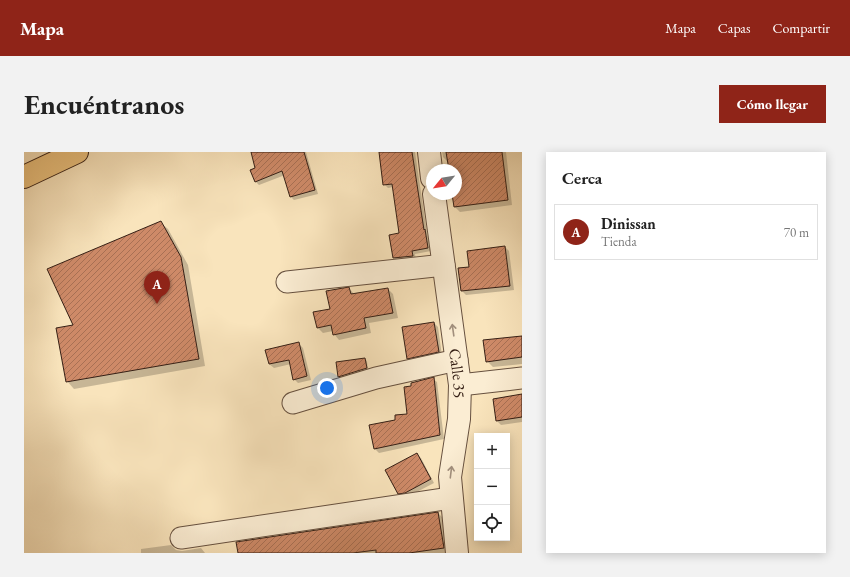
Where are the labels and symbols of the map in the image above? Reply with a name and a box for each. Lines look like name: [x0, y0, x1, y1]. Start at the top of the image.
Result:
north arrow: [426, 164, 462, 200]
pin: A: [144, 271, 170, 304]
one-way arrow: [449, 323, 456, 336]
street label: Calle 35: [444, 347, 470, 399]
your location: [317, 378, 337, 398]
one-way arrow: [447, 466, 455, 479]

